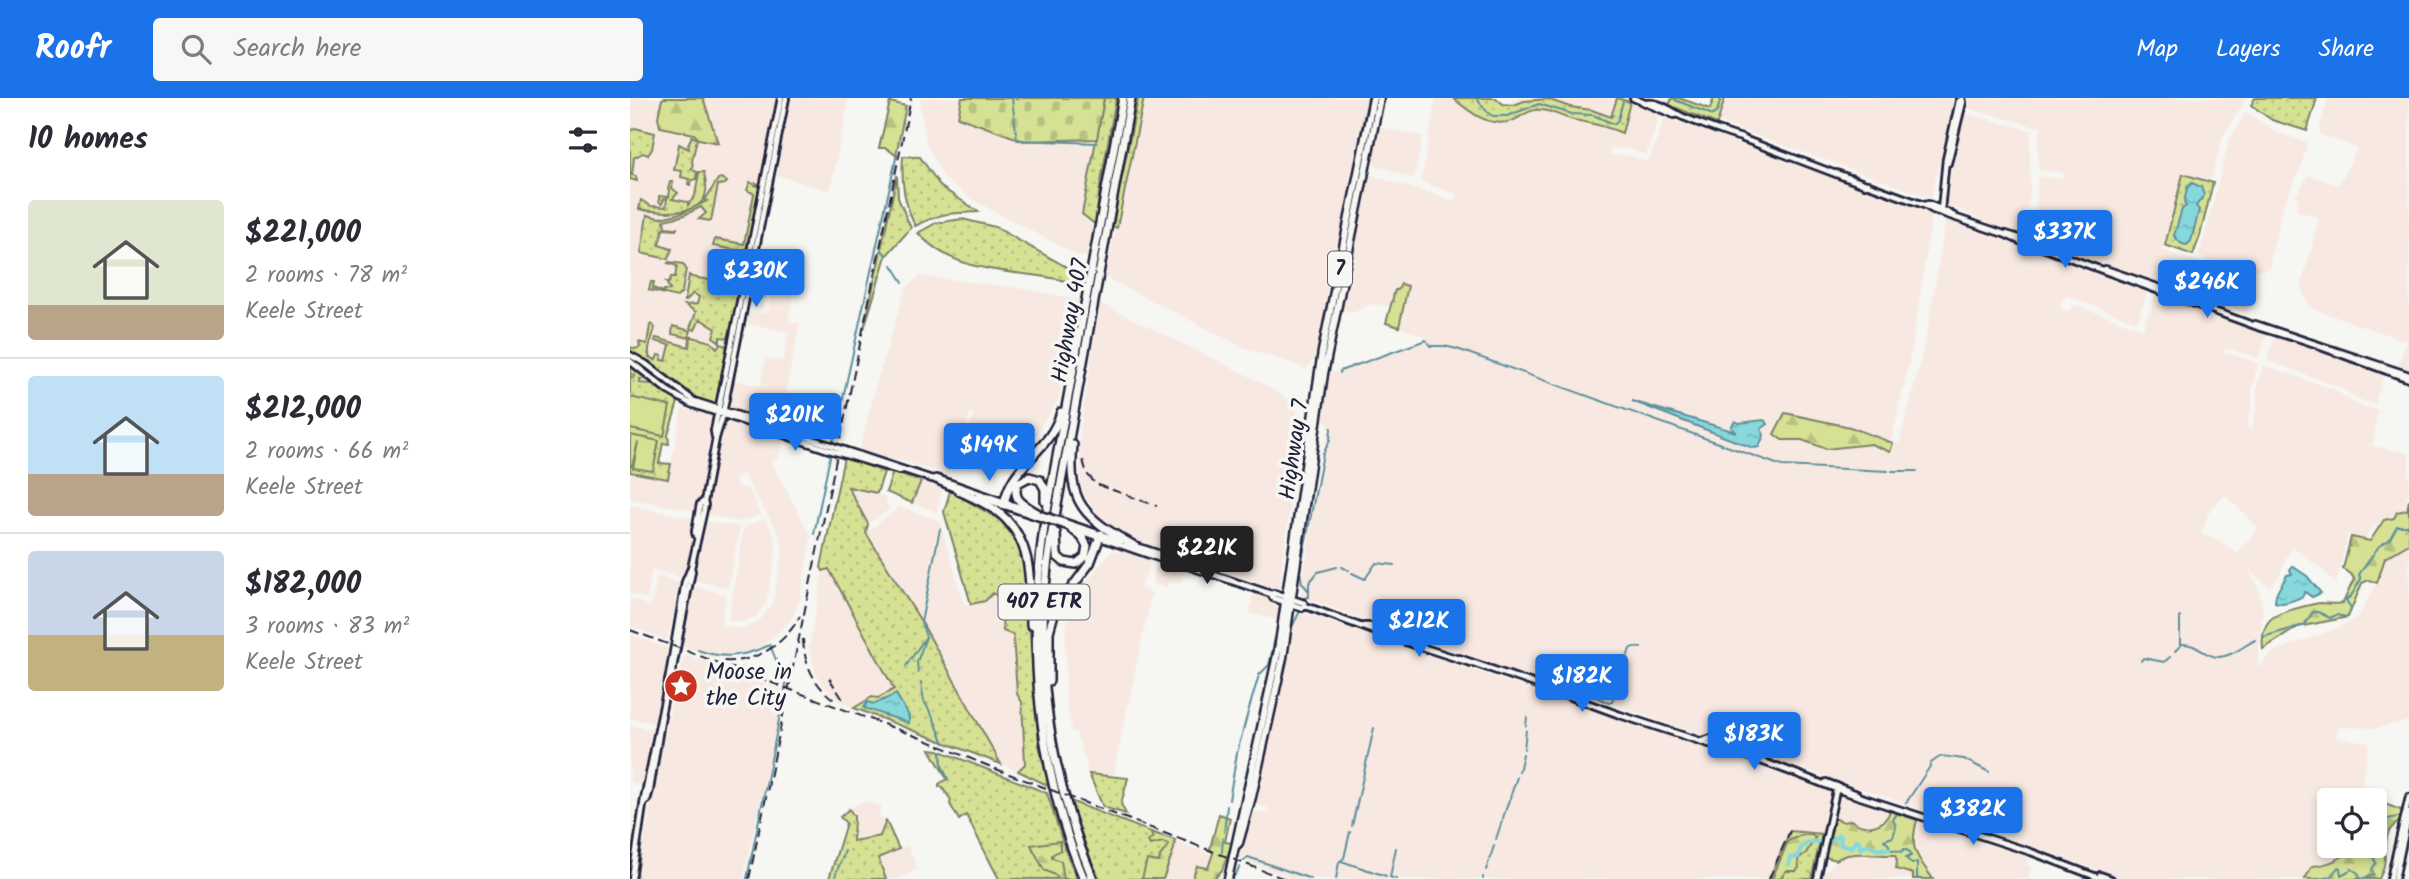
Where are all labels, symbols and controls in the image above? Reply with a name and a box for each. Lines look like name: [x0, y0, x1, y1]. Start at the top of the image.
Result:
search box: [153, 18, 643, 81]
text: Roofr: [35, 23, 111, 76]
text: Search here: [233, 28, 361, 70]
icon: search: [177, 30, 215, 68]
text: Map: [2136, 30, 2178, 69]
text: Layers: [2216, 30, 2280, 69]
text: Share: [2318, 30, 2374, 69]
text: 10 homes: [28, 116, 148, 164]
icon: filters: [564, 121, 602, 159]
text: $221,000: [245, 210, 361, 258]
pin: $337K: [2016, 211, 2114, 270]
text: $337K: [2033, 215, 2097, 251]
icon: home: [84, 228, 168, 312]
pin: $230K: [707, 250, 805, 309]
road number: 7: [1328, 252, 1352, 286]
text: $230K: [723, 254, 789, 290]
street label: Highway 407: [1042, 255, 1100, 386]
text: 2 rooms · 78 m²: [245, 258, 407, 294]
pin: $246K: [2158, 260, 2256, 320]
text: $246K: [2174, 265, 2240, 301]
text: Keele Street: [245, 294, 363, 330]
text: $212,000: [245, 386, 361, 434]
pin: $201K: [746, 394, 844, 453]
street label: Highway 7: [1270, 396, 1320, 503]
text: $201K: [765, 398, 825, 434]
icon: home: [84, 404, 168, 488]
pin: $149K: [940, 424, 1038, 483]
text: $149K: [960, 428, 1018, 464]
text: 2 rooms · 66 m²: [245, 434, 408, 470]
text: Keele Street: [245, 470, 363, 506]
pin: $221K: [1158, 526, 1256, 586]
text: $221K: [1176, 531, 1238, 567]
text: $182,000: [245, 561, 361, 609]
icon: home: [84, 579, 168, 663]
road number: 407 ETR: [998, 584, 1090, 620]
pin: $212K: [1370, 600, 1468, 659]
text: $212K: [1388, 604, 1450, 640]
text: 3 rooms · 83 m²: [245, 609, 409, 645]
text: Keele Street: [245, 645, 363, 681]
pin: $182K: [1533, 654, 1631, 714]
place label: Moose in the City: [706, 655, 792, 717]
text: $182K: [1551, 659, 1613, 695]
place icon: Moose in the City: [662, 667, 700, 705]
pin: $183K: [1705, 712, 1803, 772]
text: $183K: [1724, 717, 1784, 753]
pin: $382K: [1924, 788, 2022, 847]
map controls: [2317, 788, 2387, 858]
button: locate: [2317, 788, 2387, 858]
text: $382K: [1939, 792, 2007, 828]

